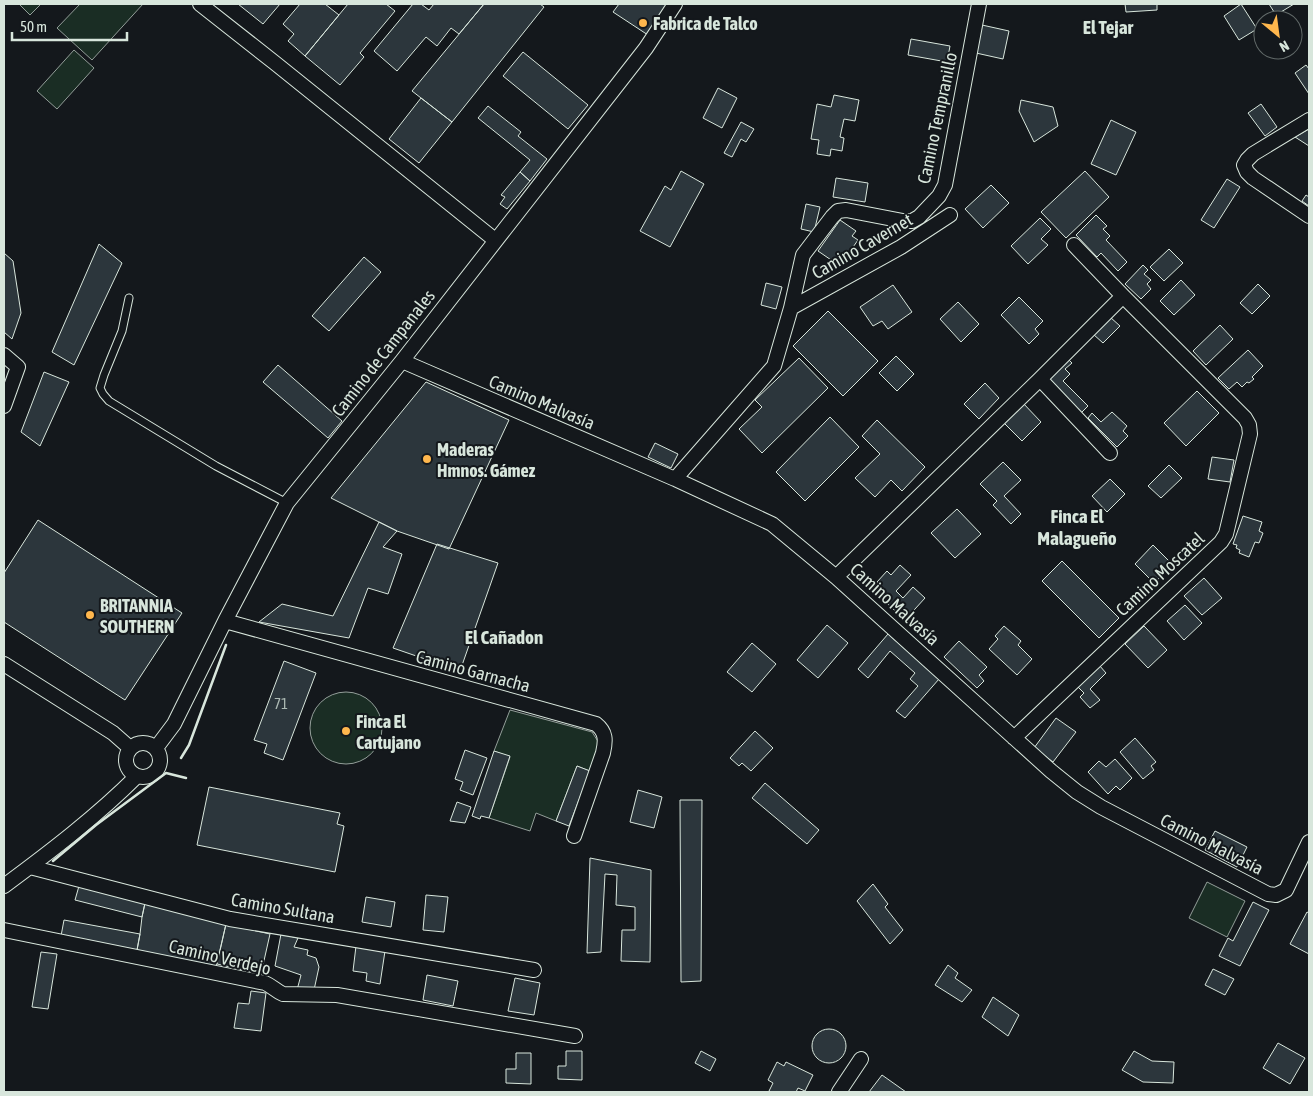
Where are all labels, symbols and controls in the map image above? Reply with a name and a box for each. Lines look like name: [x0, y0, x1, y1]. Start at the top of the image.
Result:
scale bar: [12, 10, 128, 42]
north arrow: [1253, 10, 1303, 60]
place label: Fabrica de Talco: [653, 13, 758, 34]
district label: El Tejar: [1083, 16, 1134, 38]
marker: Fabrica de Talco: [637, 17, 649, 29]
text: 50 m: [20, 18, 47, 35]
text: N: [1277, 37, 1292, 55]
street label: Camino Tempranillo: [913, 50, 961, 186]
street label: Camino Cavernet: [808, 209, 916, 283]
street label: Camino de Campanales: [327, 285, 439, 421]
street label: Camino Malvasía: [486, 370, 598, 434]
place label: Maderas Hmnos. Gámez: [437, 439, 536, 481]
marker: Maderas Hmnos. Gámez: [421, 453, 433, 465]
district label: Finca El Malagueño: [1037, 505, 1117, 549]
street label: Camino Moscatel: [1111, 528, 1209, 620]
street label: Camino Malvasía: [846, 558, 944, 650]
place label: BRITANNIA SOUTHERN: [100, 595, 174, 637]
marker: BRITANNIA SOUTHERN: [84, 609, 96, 621]
district label: El Cañadon: [465, 626, 543, 648]
street label: Camino Garnacha: [414, 646, 532, 696]
house number: 71: [274, 695, 288, 712]
place label: Finca El Cartujano: [356, 711, 421, 753]
marker: Finca El Cartujano: [340, 725, 352, 737]
street label: Camino Malvasía: [1157, 809, 1267, 879]
street label: Camino Sultana: [230, 889, 336, 927]
street label: Camino Verdejo: [167, 935, 273, 979]

